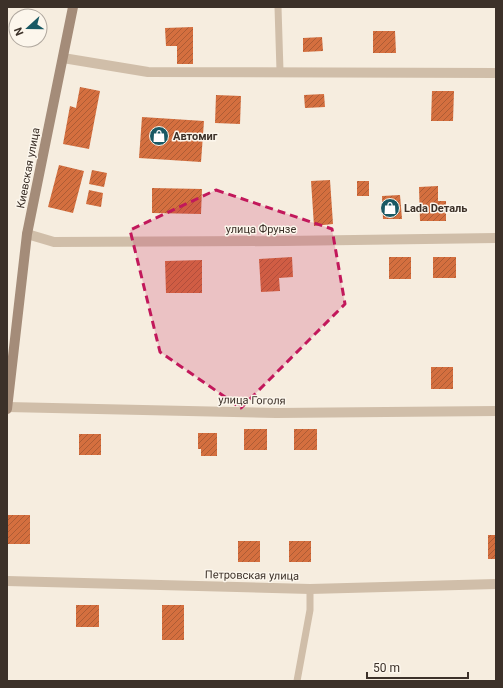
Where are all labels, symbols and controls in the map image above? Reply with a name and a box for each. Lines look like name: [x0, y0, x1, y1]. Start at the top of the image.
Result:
north arrow: [8, 8, 48, 48]
text: N: [12, 25, 27, 37]
shop icon: Автомиг: [148, 125, 170, 147]
street label: Киевская улица: [14, 127, 43, 210]
place label: Автомиг: [173, 130, 218, 143]
shop icon: Lada Dеталь: [379, 197, 401, 219]
place label: Lada Dеталь: [404, 202, 467, 215]
street label: улица Фрунзе: [226, 223, 296, 236]
street label: улица Гоголя: [218, 393, 286, 408]
street label: Петровская улица: [205, 568, 299, 583]
scale bar: [367, 654, 468, 680]
text: 50 m: [373, 661, 400, 675]

